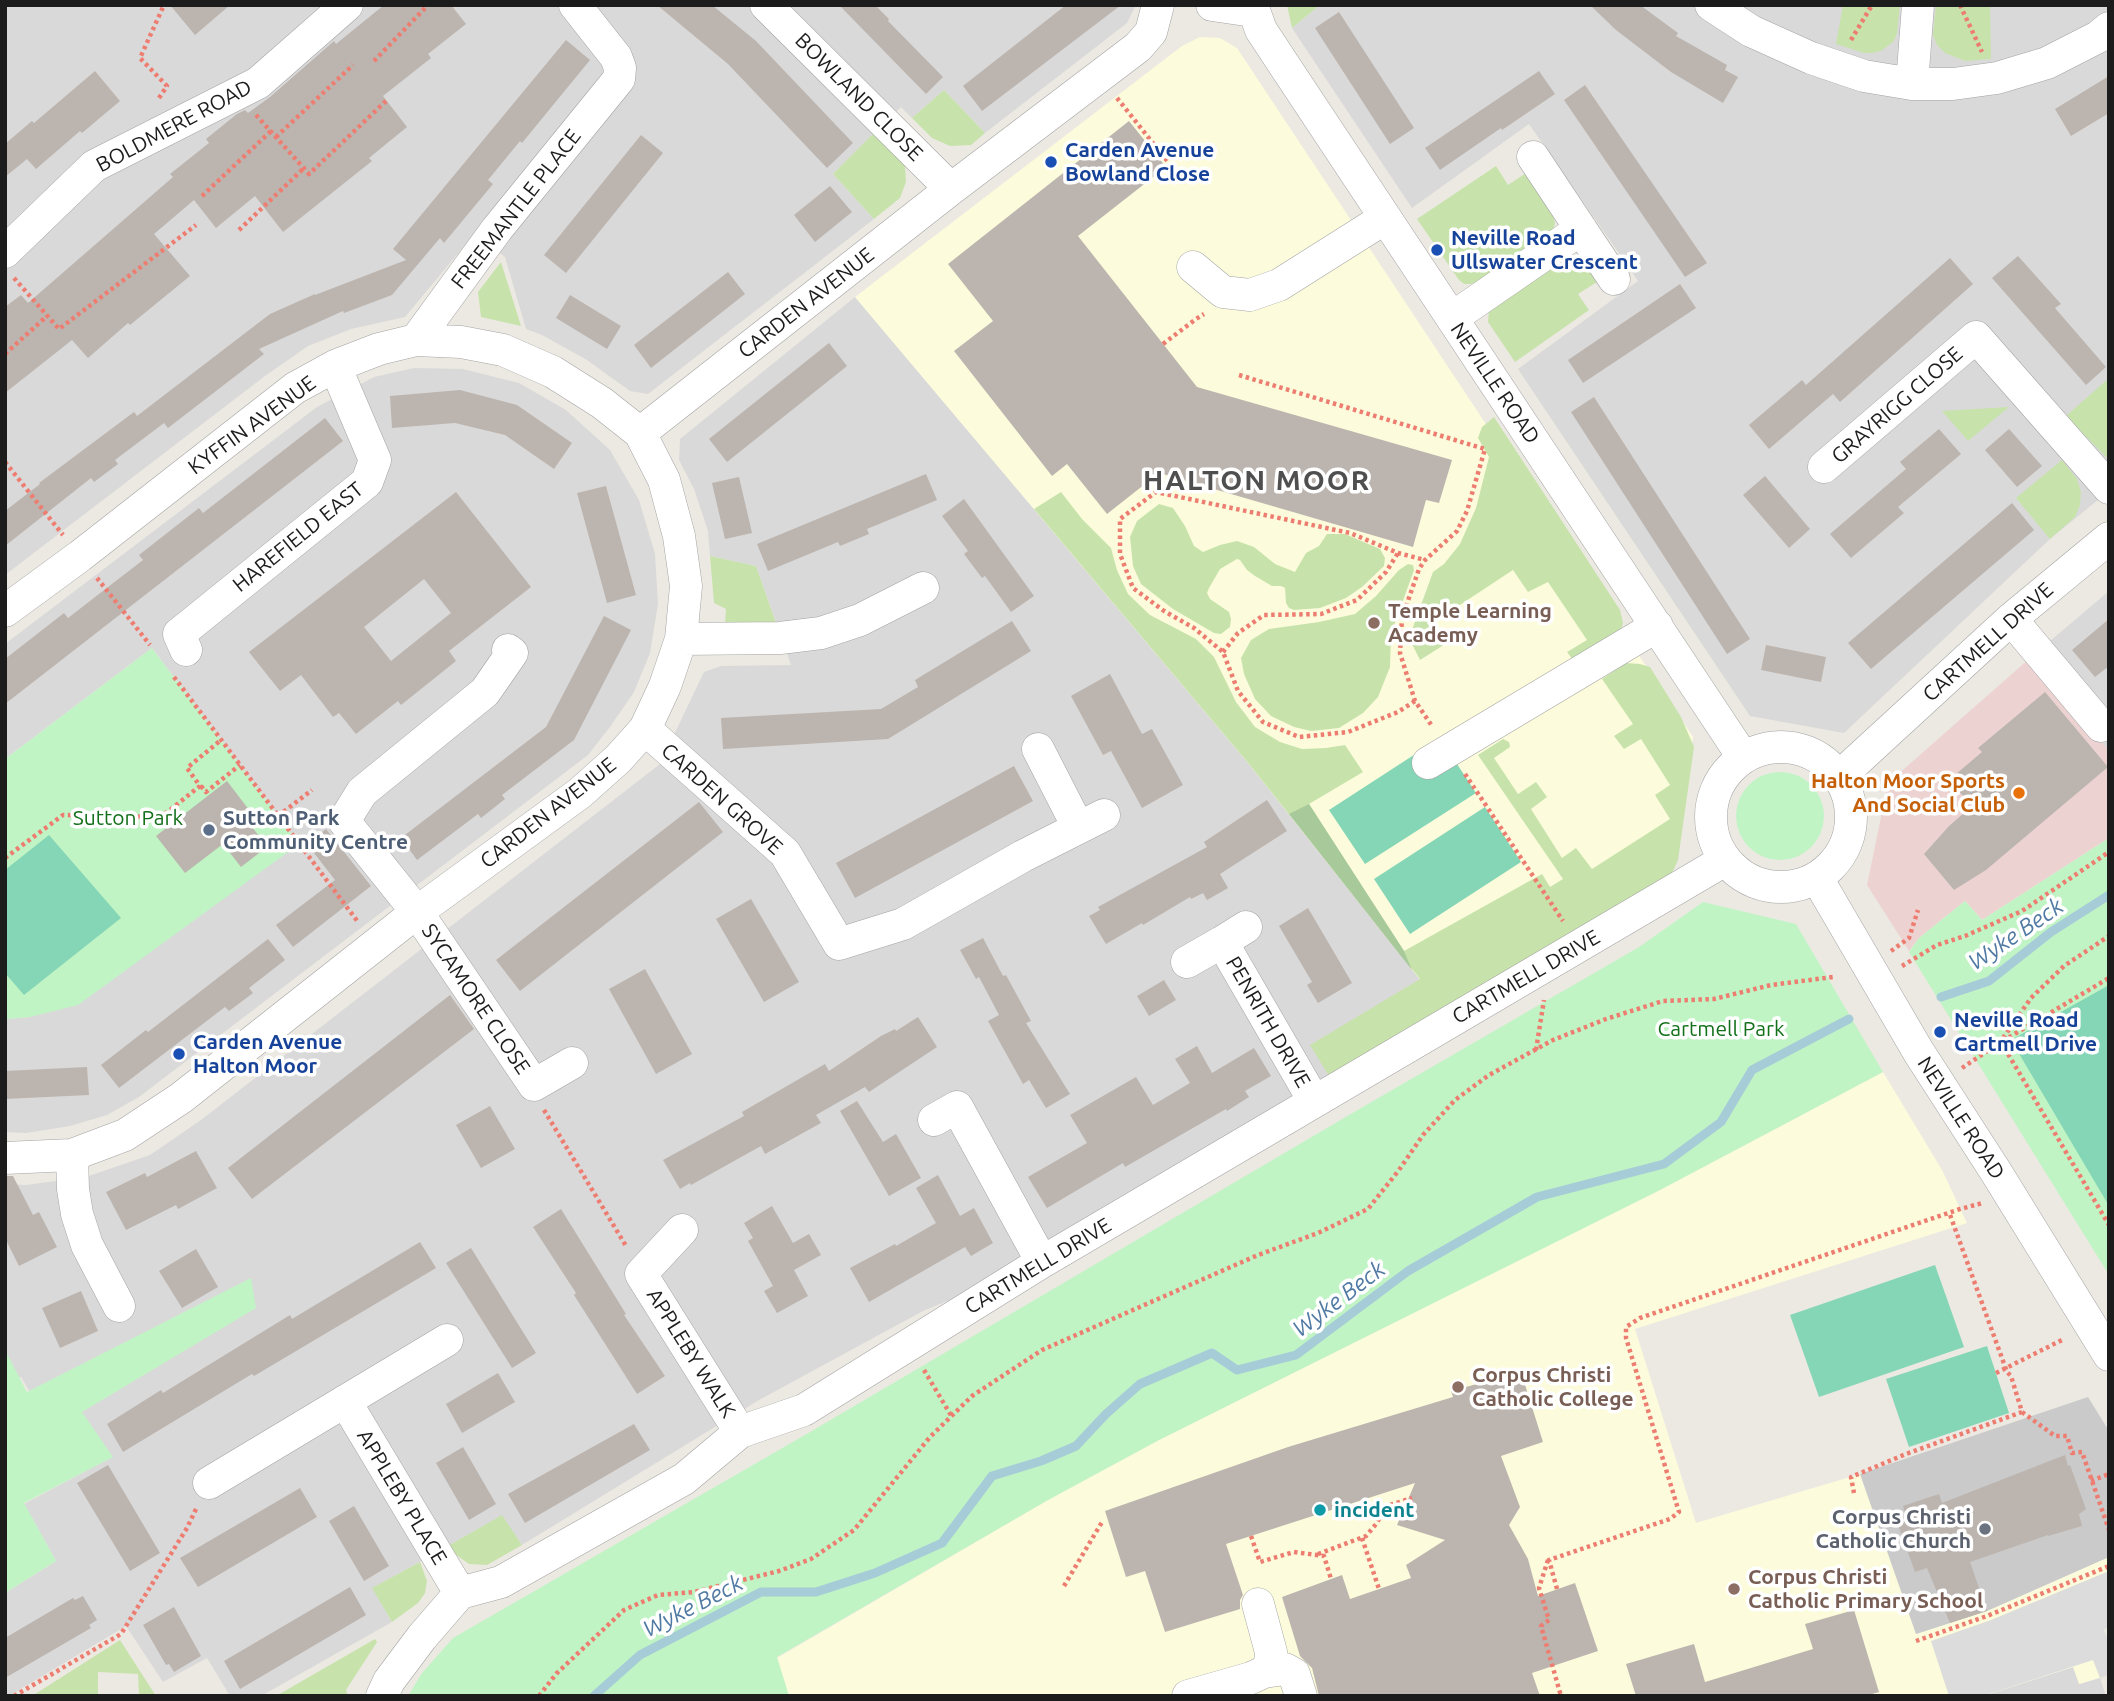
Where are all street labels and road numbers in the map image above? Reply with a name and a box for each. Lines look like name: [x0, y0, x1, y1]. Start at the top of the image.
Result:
street label: BOWLAND CLOSE: [790, 28, 928, 166]
street label: BOLDMERE ROAD: [92, 74, 256, 178]
street label: FREEMANTLE PLACE: [446, 124, 586, 294]
street label: CARDEN AVENUE: [733, 242, 879, 364]
street label: NEVILLE ROAD: [1445, 317, 1545, 449]
street label: GRAYRIGG CLOSE: [1826, 341, 1968, 469]
street label: KYFFIN AVENUE: [183, 370, 321, 480]
street label: HAREFIELD EAST: [228, 477, 368, 597]
street label: CARTMELL DRIVE: [1918, 577, 2058, 707]
street label: CARDEN GROVE: [656, 738, 788, 860]
street label: CARDEN AVENUE: [475, 752, 621, 874]
street label: SYCAMORE CLOSE: [416, 919, 536, 1079]
street label: CARTMELL DRIVE: [1448, 924, 1604, 1030]
street label: PENRITH DRIVE: [1220, 952, 1316, 1092]
street label: NEVILLE ROAD: [1912, 1052, 2010, 1184]
street label: CARTMELL DRIVE: [960, 1212, 1116, 1320]
street label: APPLEBY WALK: [641, 1284, 741, 1422]
street label: APPLEBY PLACE: [352, 1425, 452, 1569]

